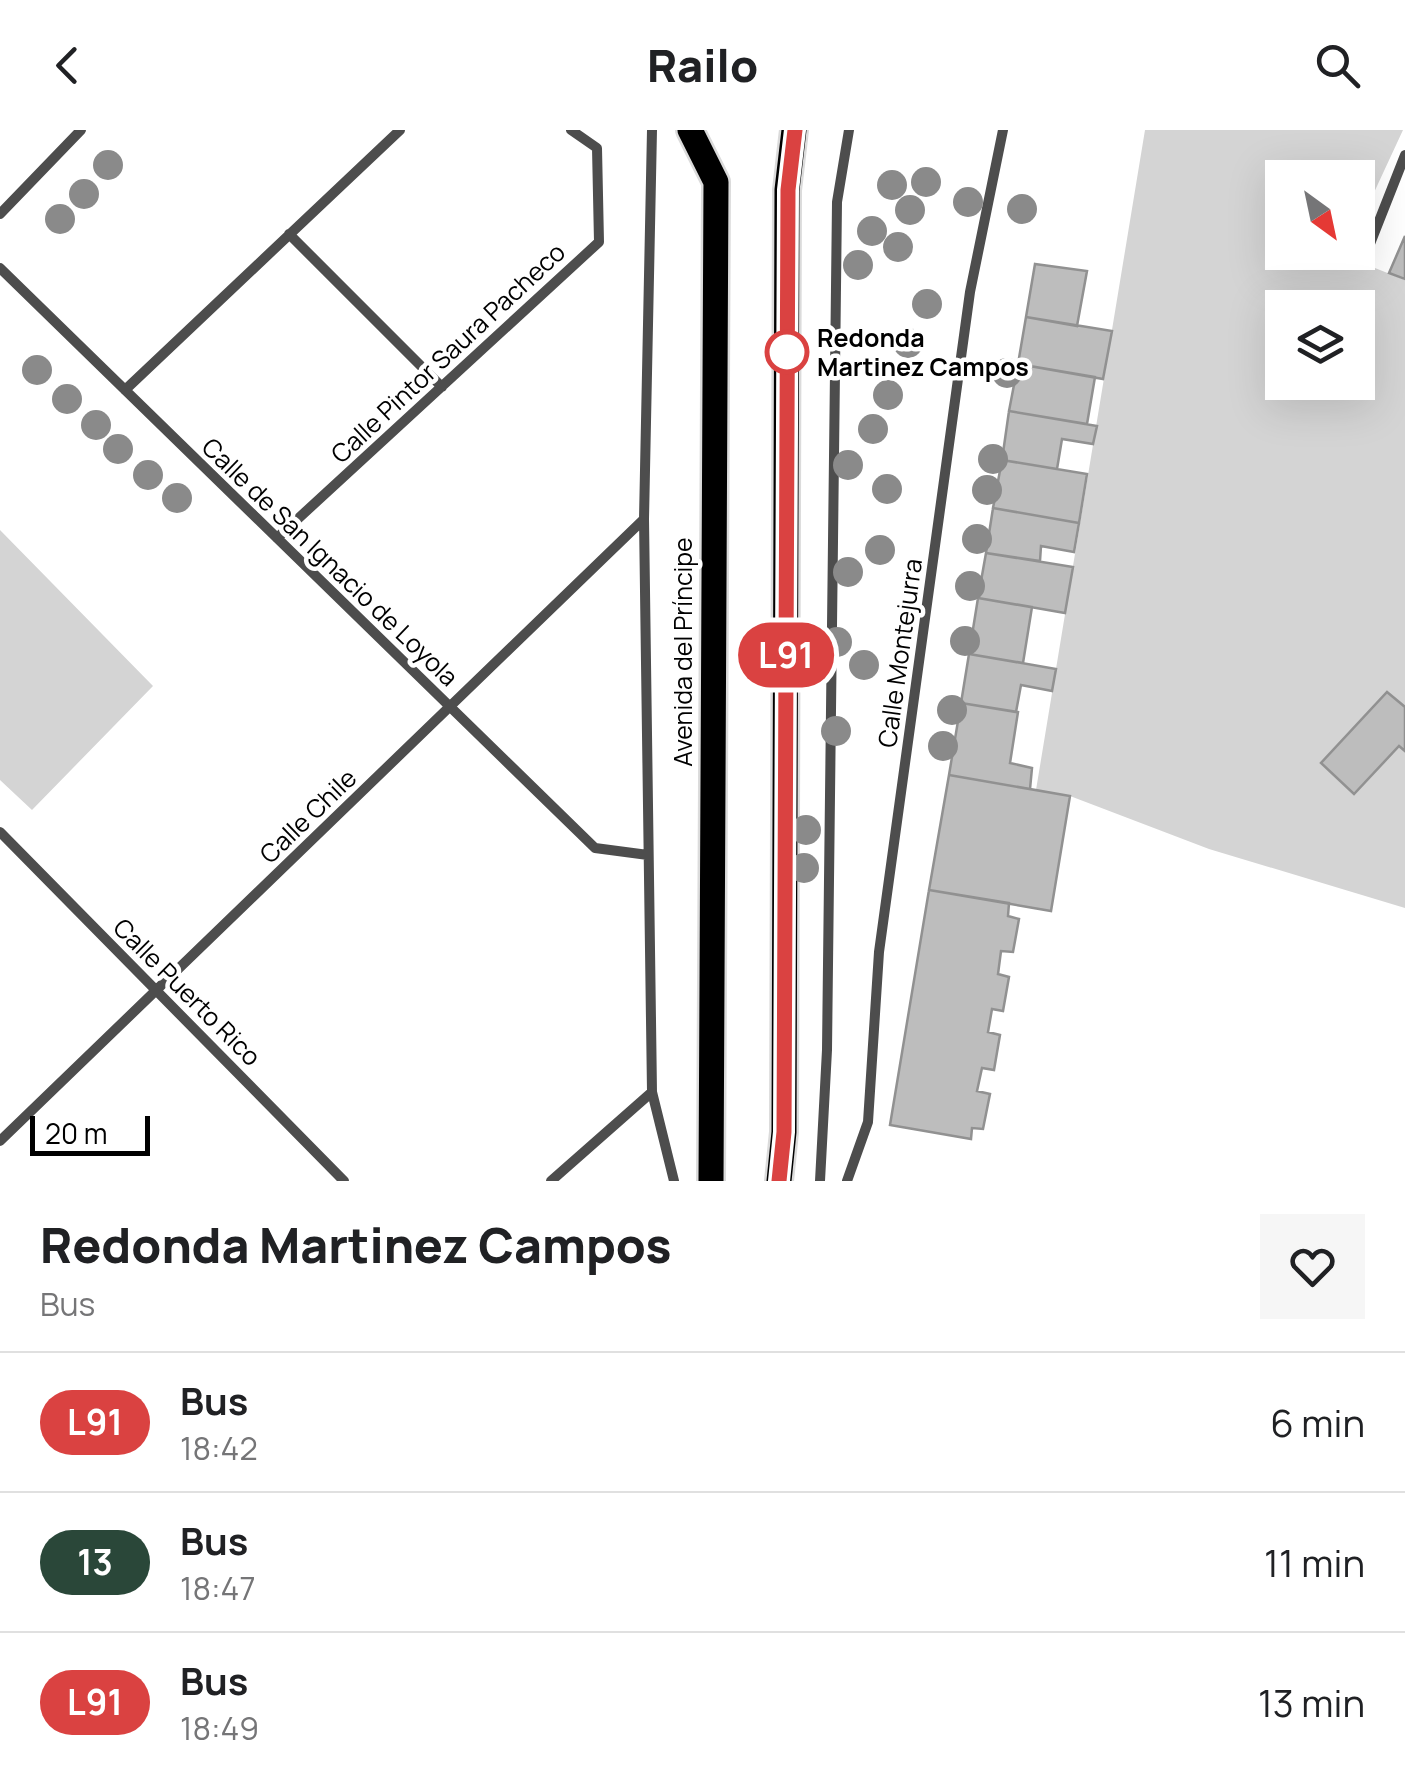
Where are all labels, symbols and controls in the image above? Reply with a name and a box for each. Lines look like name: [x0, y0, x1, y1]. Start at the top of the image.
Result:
text: Railo: [647, 34, 758, 96]
icon: back: [40, 38, 95, 93]
icon: search: [1310, 38, 1365, 93]
north arrow: [1265, 160, 1375, 270]
map controls: [1265, 160, 1375, 400]
street label: Calle Pintor Saura Pacheco: [323, 235, 572, 471]
button: layers: [1265, 290, 1375, 400]
place label: Redonda Martinez Campos: [817, 320, 1029, 384]
marker: Redonda Martinez Campos: [766, 331, 808, 373]
street label: Calle de San Ignacio de Loyola: [195, 430, 466, 694]
street label: Avenida del Príncipe: [665, 537, 700, 767]
street label: Calle Montejurra: [869, 556, 930, 750]
line badge: L91: [728, 622, 844, 688]
text: L91: [758, 631, 814, 679]
street label: Calle Chile: [252, 761, 364, 871]
street label: Calle Puerto Rico: [106, 910, 269, 1073]
scale bar: [30, 1111, 150, 1156]
text: 20 m: [45, 1114, 107, 1152]
text: Redonda Martinez Campos: [40, 1212, 672, 1277]
button: heart: [1260, 1214, 1365, 1319]
text: Bus: [40, 1282, 95, 1326]
text: Bus: [180, 1374, 248, 1426]
text: 6 min: [1270, 1396, 1365, 1448]
text: L91: [67, 1398, 123, 1446]
text: 18:42: [180, 1426, 258, 1470]
text: Bus: [180, 1514, 248, 1566]
text: 11 min: [1264, 1536, 1365, 1588]
text: 13: [77, 1538, 113, 1586]
text: 18:47: [180, 1566, 256, 1610]
text: Bus: [180, 1654, 248, 1706]
text: 13 min: [1258, 1676, 1365, 1728]
text: L91: [67, 1678, 123, 1726]
text: 18:49: [180, 1706, 259, 1750]

